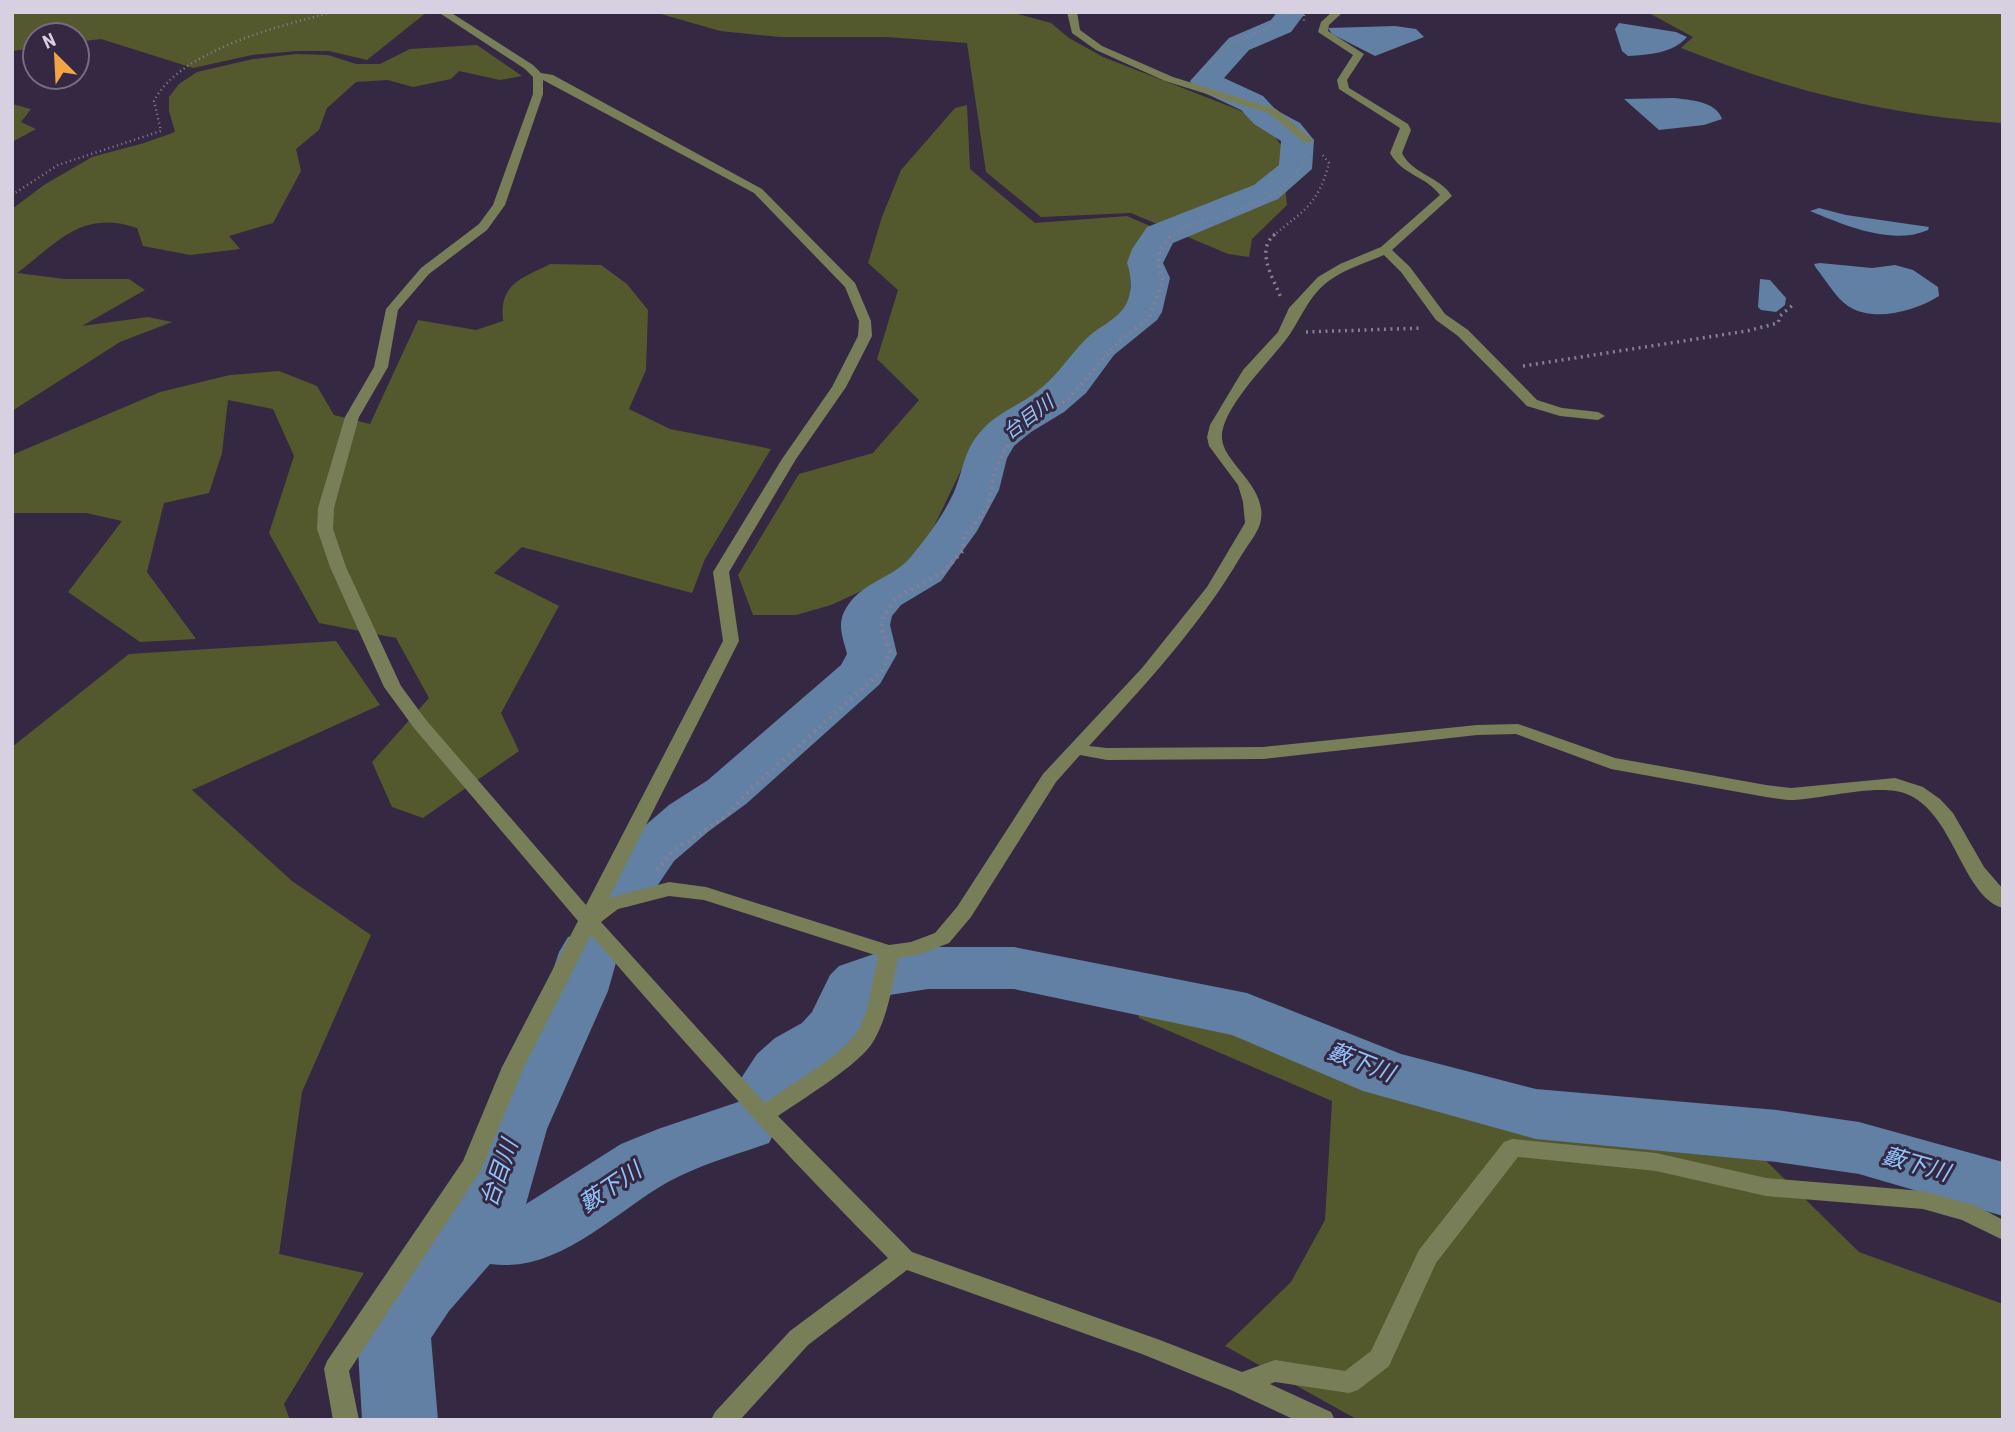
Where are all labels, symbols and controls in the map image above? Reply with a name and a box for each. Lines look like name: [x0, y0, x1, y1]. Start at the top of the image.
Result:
north arrow: [21, 21, 91, 91]
text: N: [39, 28, 59, 54]
water label: 台目川: [999, 390, 1060, 444]
water label: 藪下川: [1324, 1037, 1401, 1089]
water label: 台目川: [475, 1133, 524, 1210]
water label: 藪下川: [1879, 1142, 1956, 1188]
water label: 藪下川: [574, 1155, 649, 1218]

